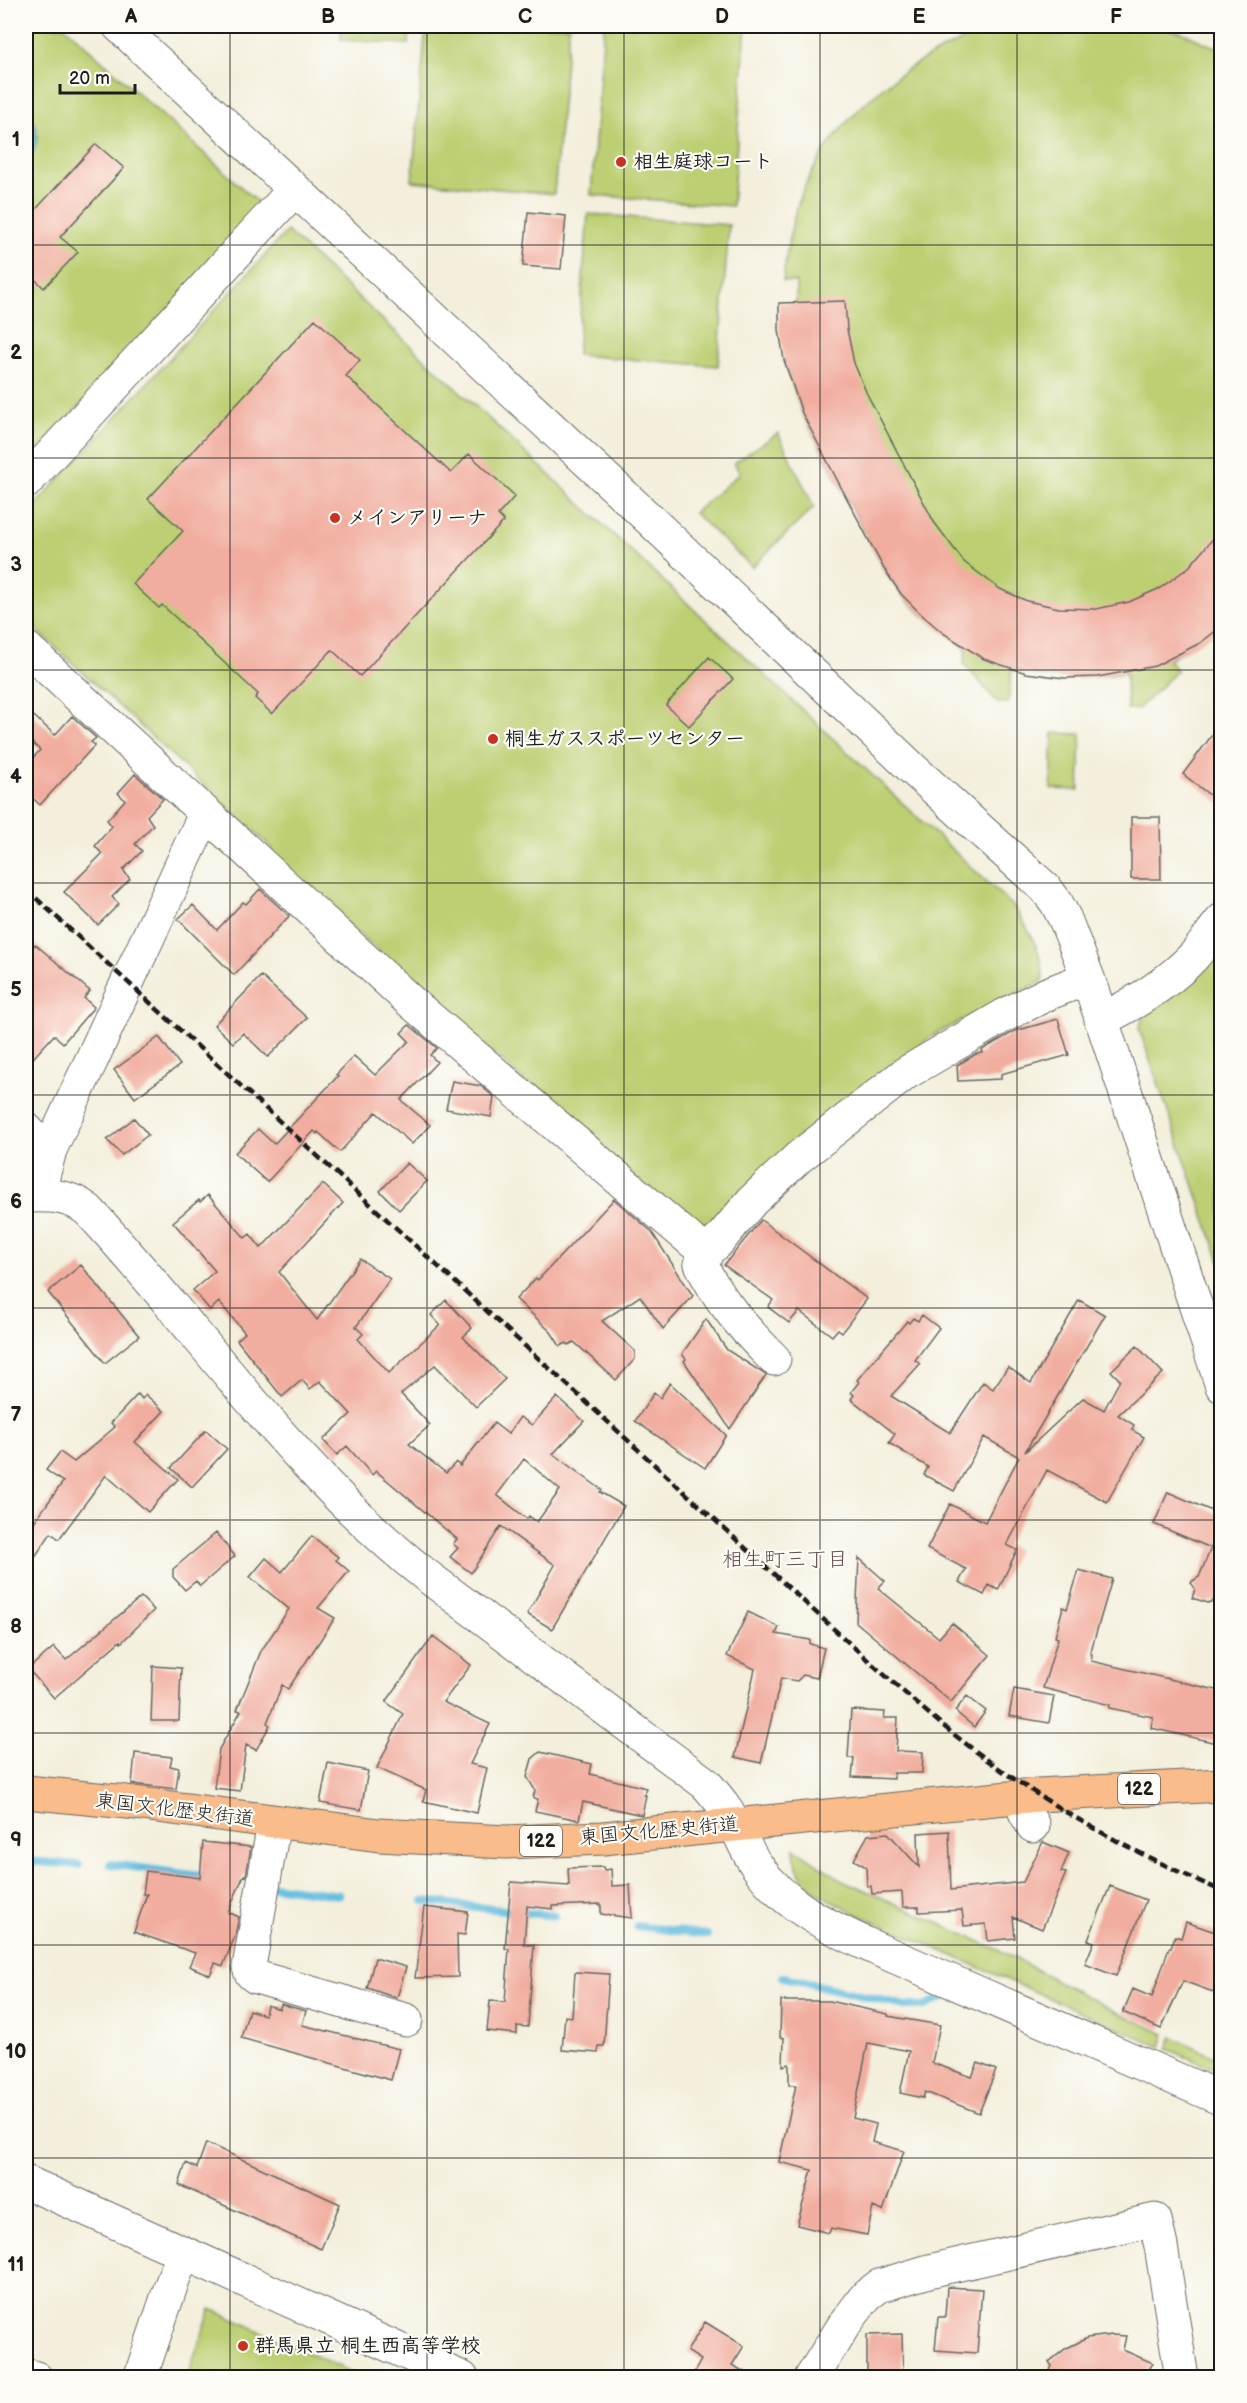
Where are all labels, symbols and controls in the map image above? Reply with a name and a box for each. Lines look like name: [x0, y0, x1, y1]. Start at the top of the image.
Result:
text: A: [124, 5, 138, 29]
text: B: [321, 5, 335, 29]
text: C: [518, 5, 532, 29]
text: D: [715, 5, 729, 29]
text: E: [913, 5, 926, 29]
text: F: [1110, 5, 1122, 29]
scale bar: [60, 57, 135, 95]
text: 20 m: [69, 68, 110, 89]
text: 1: [12, 128, 20, 152]
place label: 相生庭球コート: [633, 150, 773, 174]
marker: 相生庭球コート: [614, 155, 628, 169]
text: 2: [10, 341, 22, 365]
place label: メインアリーナ: [347, 506, 487, 530]
marker: メインアリーナ: [328, 511, 342, 525]
text: 3: [10, 553, 22, 577]
place label: 桐生ガススポーツセンター: [505, 727, 745, 751]
marker: 桐生ガススポーツセンター: [486, 732, 500, 746]
text: 4: [10, 765, 22, 789]
text: 5: [10, 978, 22, 1002]
text: 6: [10, 1190, 22, 1214]
text: 7: [10, 1403, 22, 1427]
district label: 相生町三丁目: [722, 1547, 848, 1572]
text: 8: [10, 1615, 22, 1639]
road number: 122: [1118, 1774, 1160, 1804]
street label: 東国文化歴史街道: [94, 1788, 256, 1832]
street label: 東国文化歴史街道: [578, 1812, 740, 1850]
road number: 122: [520, 1826, 562, 1856]
text: 9: [10, 1828, 22, 1852]
text: 10: [6, 2040, 26, 2064]
text: 11: [8, 2253, 24, 2277]
place label: 群馬県立 桐生西高等学校: [255, 2334, 480, 2358]
marker: 群馬県立 桐生西高等学校: [236, 2339, 250, 2353]

